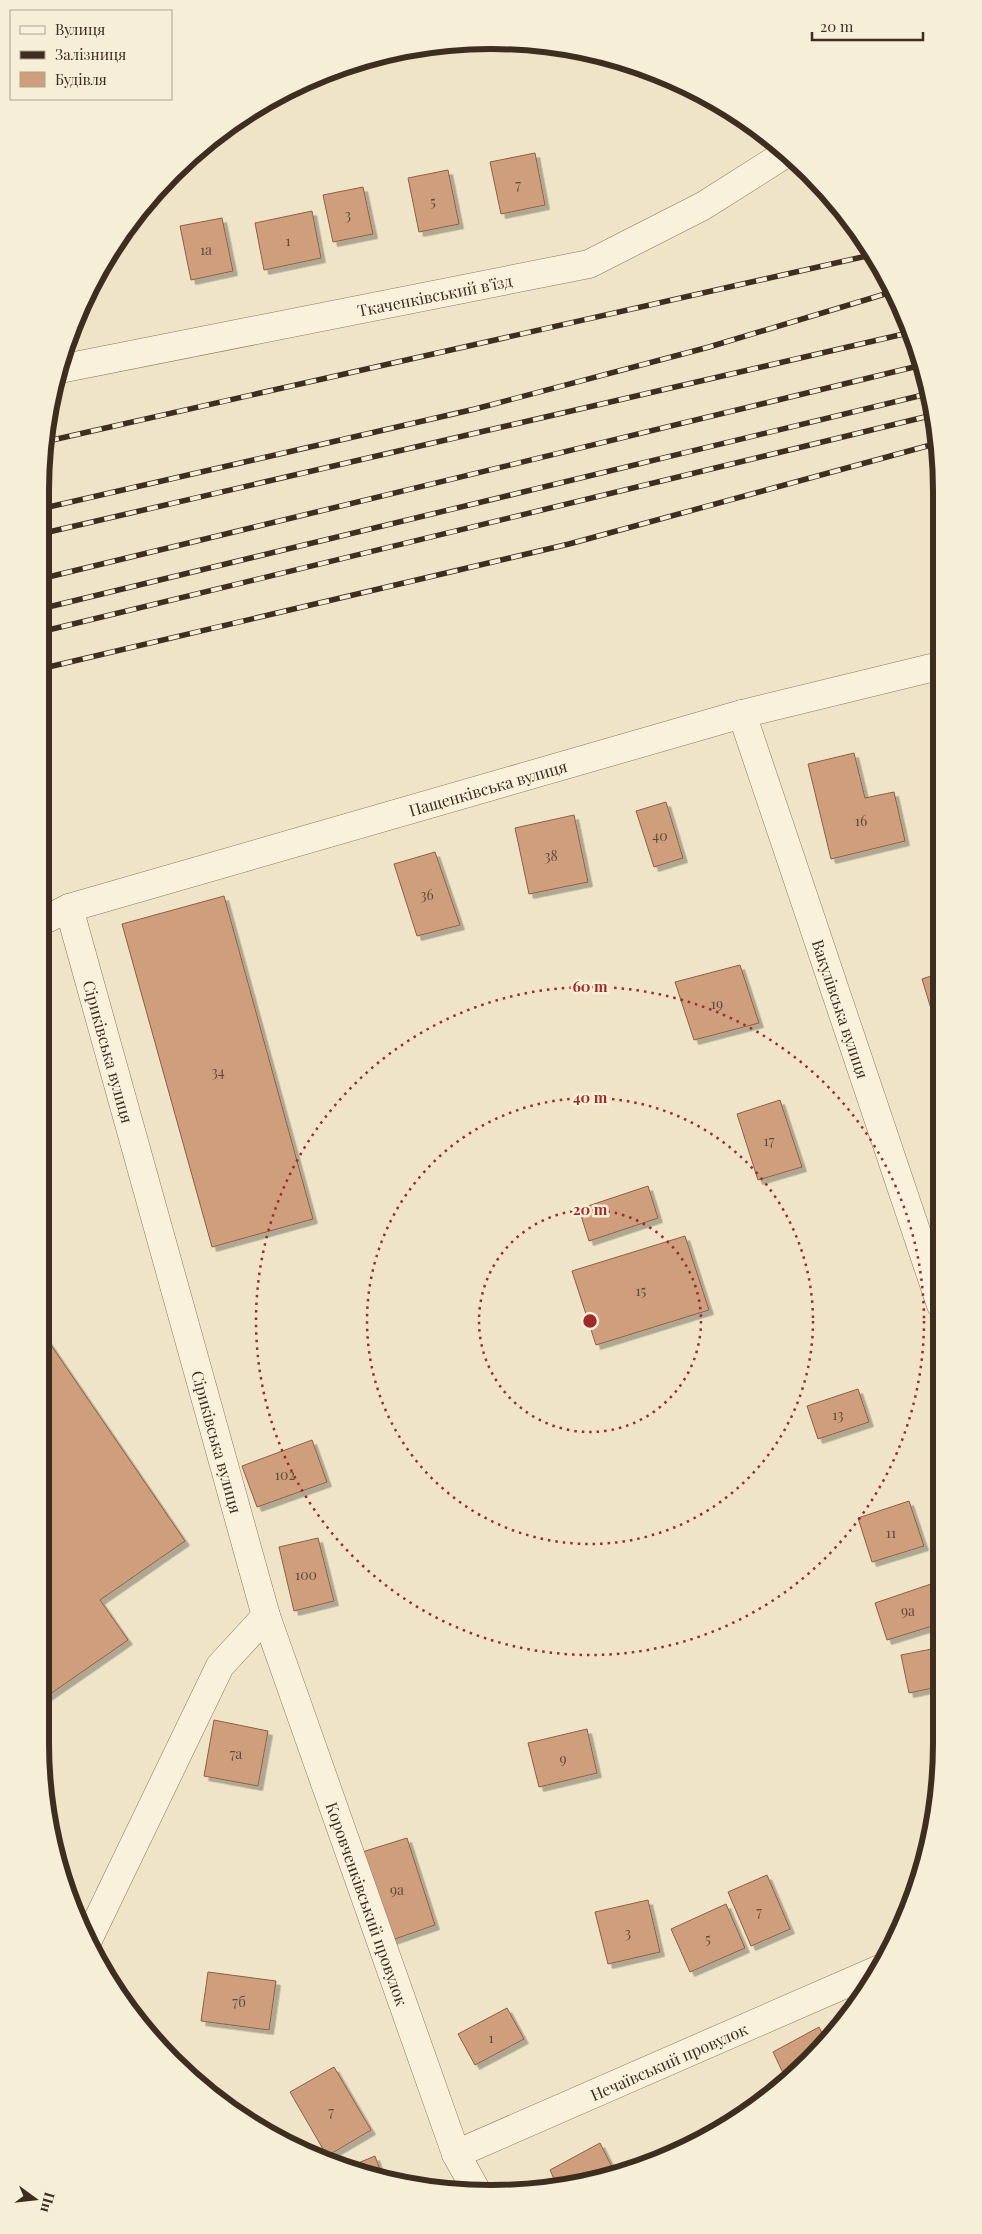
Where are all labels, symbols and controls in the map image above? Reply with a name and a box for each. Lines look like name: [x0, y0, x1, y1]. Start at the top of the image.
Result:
legend: [10, 10, 172, 100]
scale bar: [812, 10, 923, 42]
text: 20 m: [820, 16, 854, 36]
text: Вулиця: [55, 19, 105, 39]
text: Залізниця: [55, 44, 126, 64]
text: Будівля: [55, 69, 107, 89]
house number: 7: [515, 175, 521, 194]
house number: 5: [430, 192, 436, 211]
house number: 3: [345, 205, 351, 224]
house number: 1: [285, 231, 291, 250]
house number: 1а: [200, 240, 212, 259]
street label: Ткаченківський в'їзд: [355, 269, 515, 320]
street label: Пащенківська вулиця: [406, 754, 570, 820]
house number: 16: [855, 811, 867, 830]
house number: 40: [652, 826, 668, 845]
house number: 38: [544, 846, 558, 865]
house number: 36: [420, 885, 434, 904]
street label: Вакулівська вулиця: [808, 936, 875, 1081]
text: 60 m: [572, 976, 608, 996]
street label: Сіриківська вулиця: [79, 978, 139, 1126]
house number: 19: [711, 994, 723, 1013]
house number: 34: [211, 1062, 225, 1081]
text: 40 m: [573, 1087, 608, 1107]
house number: 17: [764, 1131, 775, 1150]
text: 20 m: [573, 1199, 608, 1219]
house number: 15: [636, 1281, 647, 1300]
centre of rings: [581, 1312, 599, 1330]
street label: Сіриківська вулиця: [188, 1368, 247, 1516]
house number: 13: [832, 1405, 844, 1424]
house number: 102: [275, 1465, 295, 1484]
house number: 11: [886, 1523, 896, 1542]
house number: 100: [295, 1565, 317, 1584]
house number: 9а: [901, 1601, 915, 1620]
house number: 7а: [230, 1744, 242, 1763]
house number: 9: [559, 1749, 567, 1768]
street label: Коровченківський провулок: [322, 1799, 413, 2008]
house number: 9а: [390, 1880, 404, 1899]
house number: 7: [756, 1902, 762, 1921]
house number: 3: [625, 1923, 631, 1942]
house number: 5: [705, 1929, 711, 1948]
house number: 7б: [232, 1992, 246, 2011]
street label: Нечаївський провулок: [587, 2018, 750, 2105]
house number: 1: [488, 2028, 494, 2047]
house number: 7: [328, 2102, 334, 2121]
north arrow: [10, 2174, 60, 2224]
text: Пн: [36, 2190, 60, 2215]

